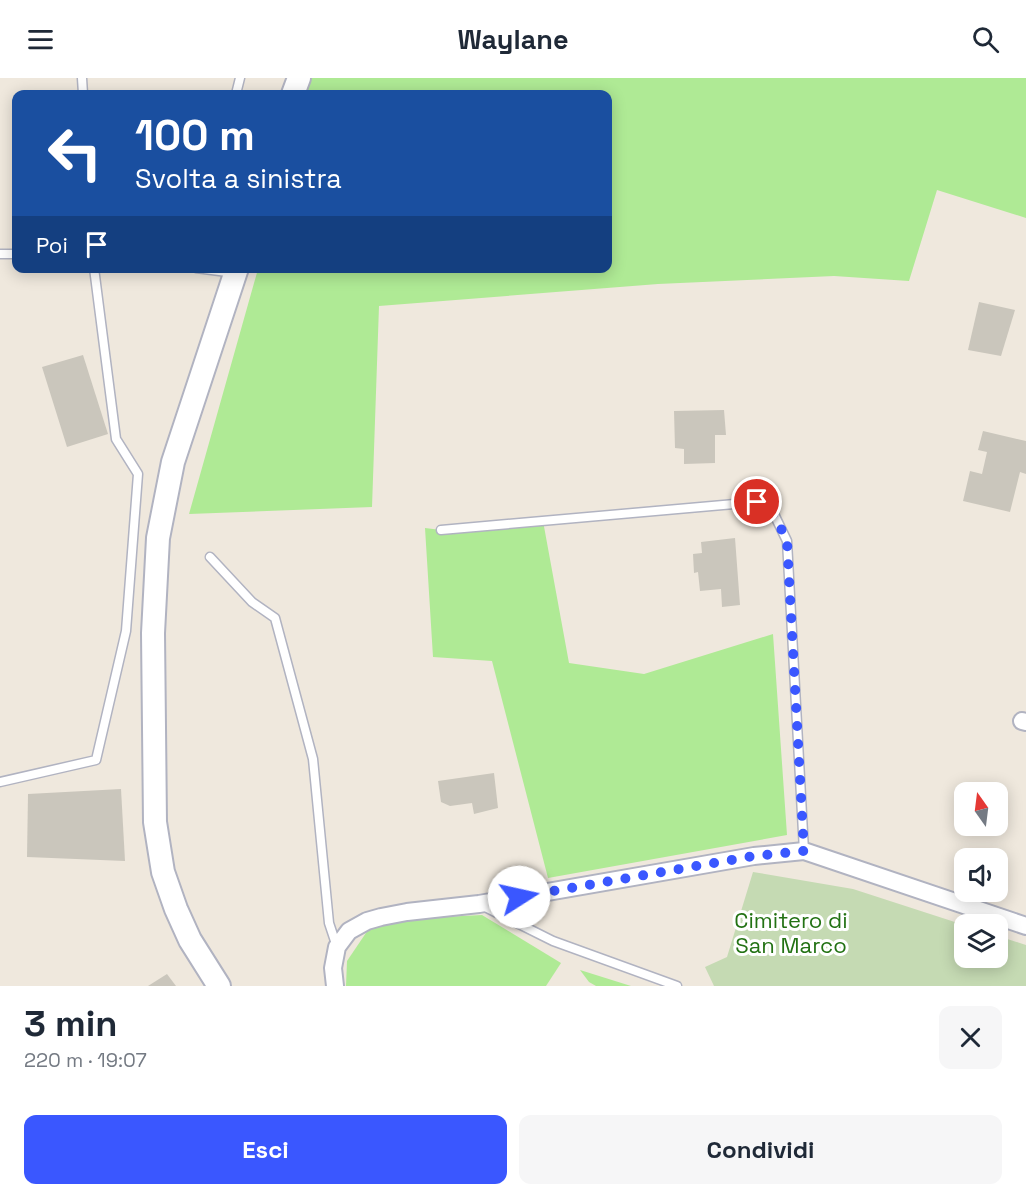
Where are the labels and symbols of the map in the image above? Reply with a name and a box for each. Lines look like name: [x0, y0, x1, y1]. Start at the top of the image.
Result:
pin: [731, 476, 782, 527]
north arrow: [954, 782, 1008, 836]
position arrow: [487, 865, 551, 929]
park label: Cimitero di San Marco: [734, 906, 848, 959]

